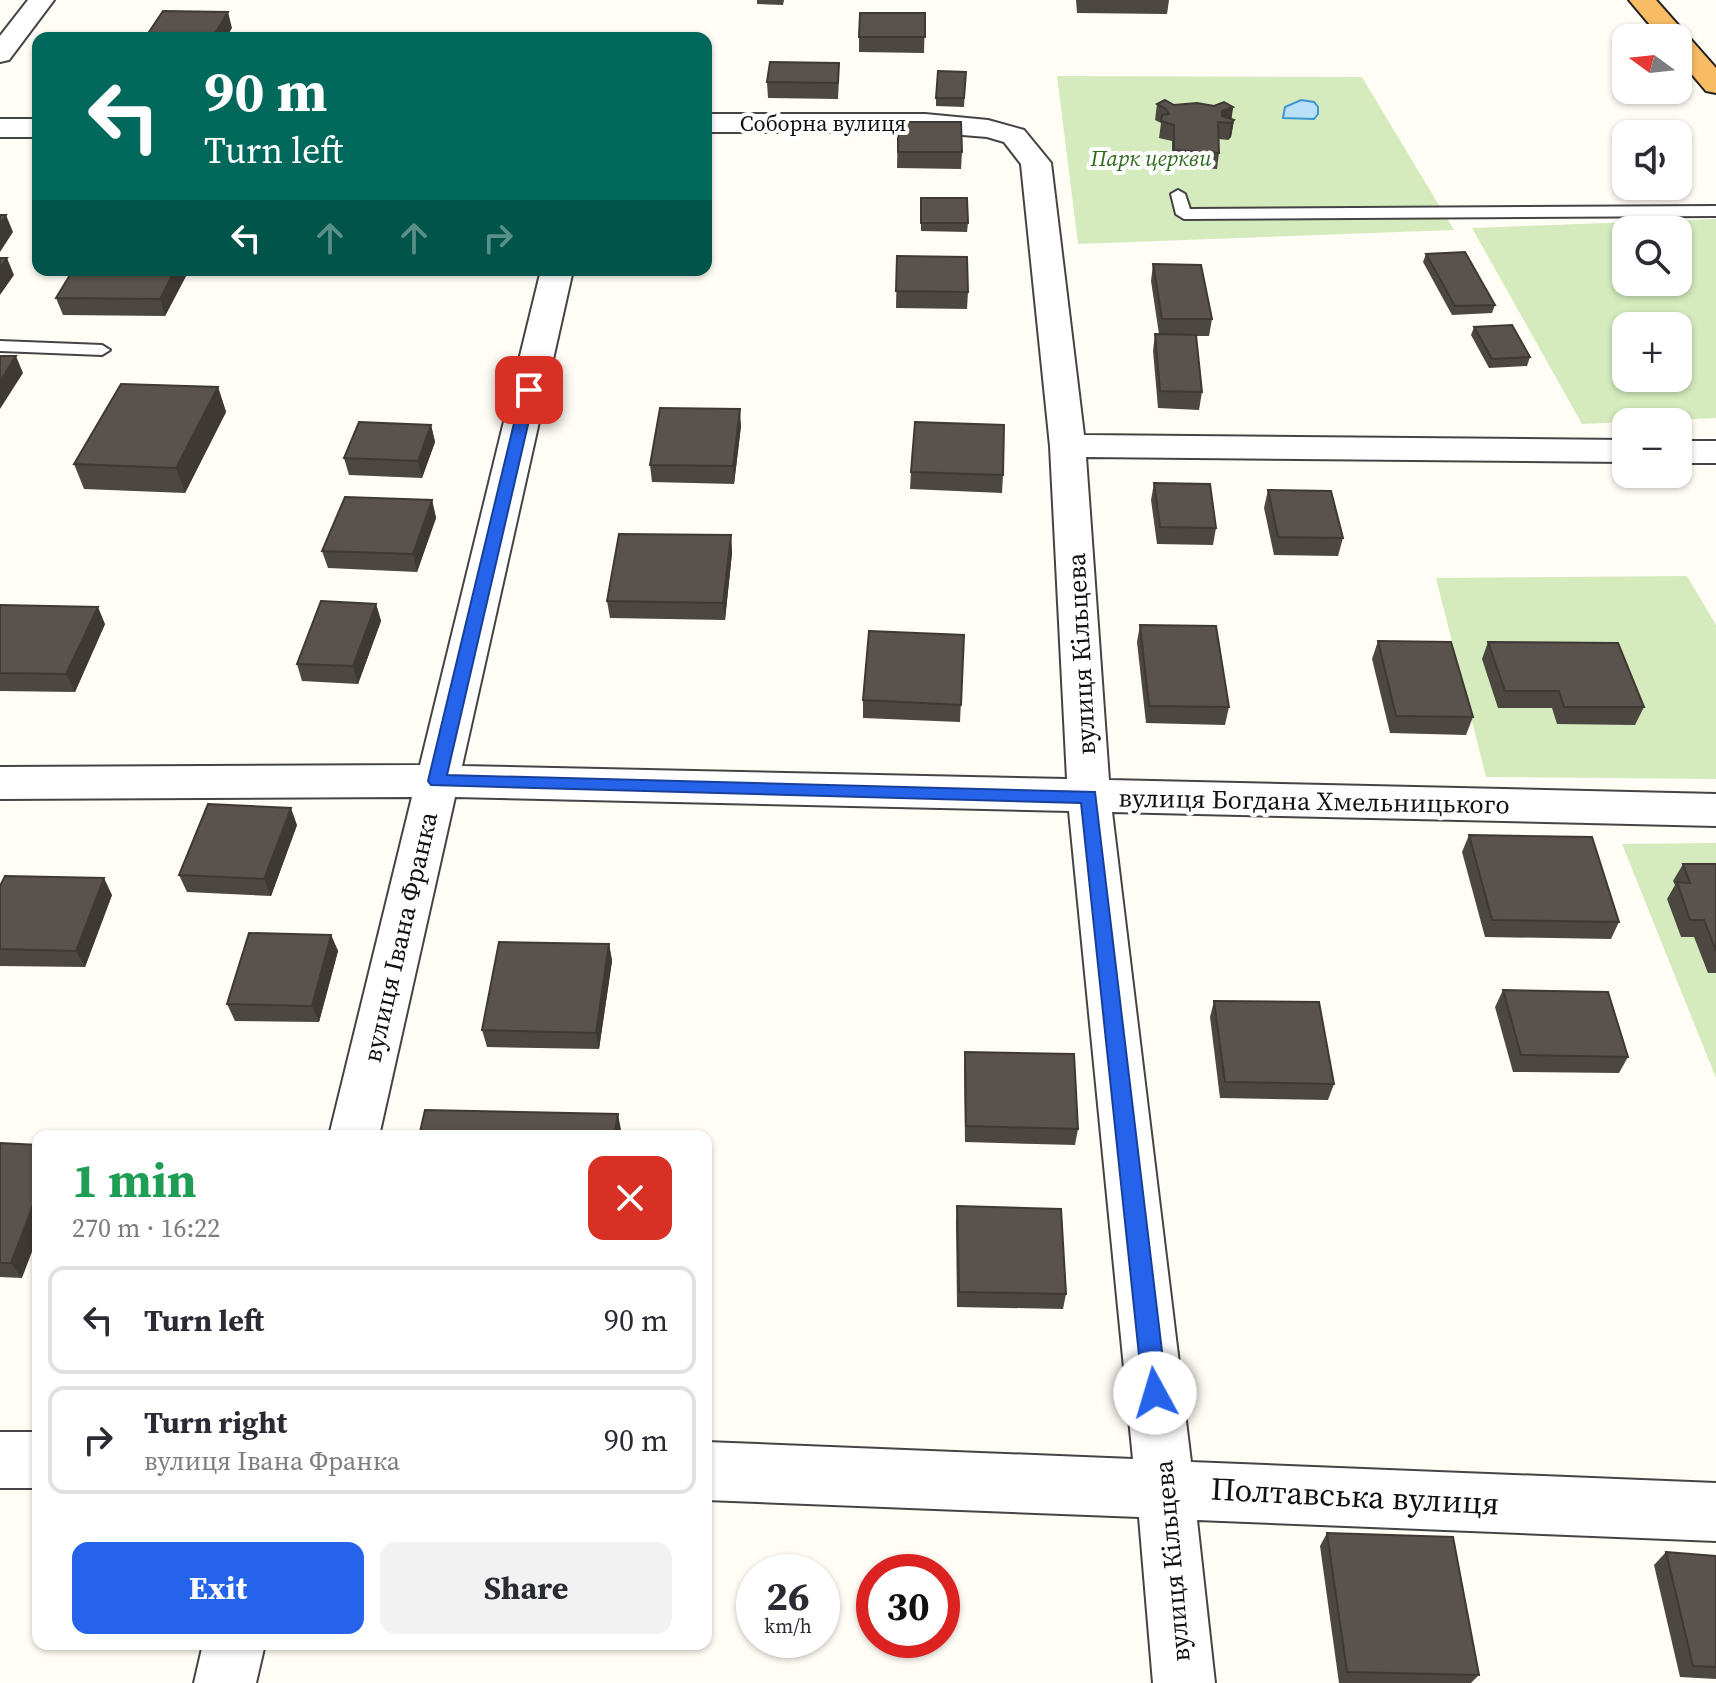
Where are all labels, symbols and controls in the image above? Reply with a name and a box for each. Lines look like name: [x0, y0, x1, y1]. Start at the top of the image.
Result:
north arrow: [1612, 24, 1692, 104]
map controls: [1612, 24, 1692, 488]
text: 90 m: [204, 53, 327, 130]
icon: left: [72, 64, 176, 168]
street label: Соборна вулиця: [740, 108, 906, 138]
button: sound: [1612, 120, 1692, 200]
text: Turn left: [204, 126, 343, 175]
park label: Парк церкви: [1089, 143, 1212, 173]
icon: left: [224, 216, 268, 260]
icon: ahead: [308, 216, 352, 260]
icon: ahead: [392, 216, 436, 260]
icon: right: [476, 216, 520, 260]
button: search: [1612, 216, 1692, 296]
button: +: [1612, 312, 1692, 392]
pin: [495, 356, 563, 424]
icon: arrive: [507, 368, 551, 412]
button: −: [1612, 408, 1692, 488]
street label: вулиця Кільцева: [1058, 551, 1104, 756]
street label: вулиця Богдана Хмельницького: [1118, 780, 1510, 822]
street label: вулиця Івана Франка: [354, 808, 446, 1066]
text: 1 min: [72, 1147, 197, 1213]
button: close: [588, 1156, 672, 1240]
text: 270 m · 16:22: [72, 1210, 220, 1246]
icon: left: [76, 1298, 120, 1342]
text: Turn left: [144, 1300, 264, 1341]
text: 90 m: [604, 1300, 668, 1341]
position arrow: [1113, 1351, 1197, 1435]
text: Turn right: [144, 1402, 287, 1443]
icon: right: [76, 1418, 120, 1462]
text: 90 m: [604, 1420, 668, 1461]
text: вулиця Івана Франка: [144, 1443, 400, 1479]
street label: вулиця Кільцева: [1145, 1458, 1199, 1663]
street label: Полтавська вулиця: [1210, 1466, 1500, 1526]
button: Exit: [72, 1542, 364, 1634]
button: Share: [380, 1542, 672, 1634]
speed limit sign: 30: [856, 1554, 960, 1658]
text: 26: [766, 1569, 810, 1623]
text: km/h: [764, 1612, 812, 1640]

